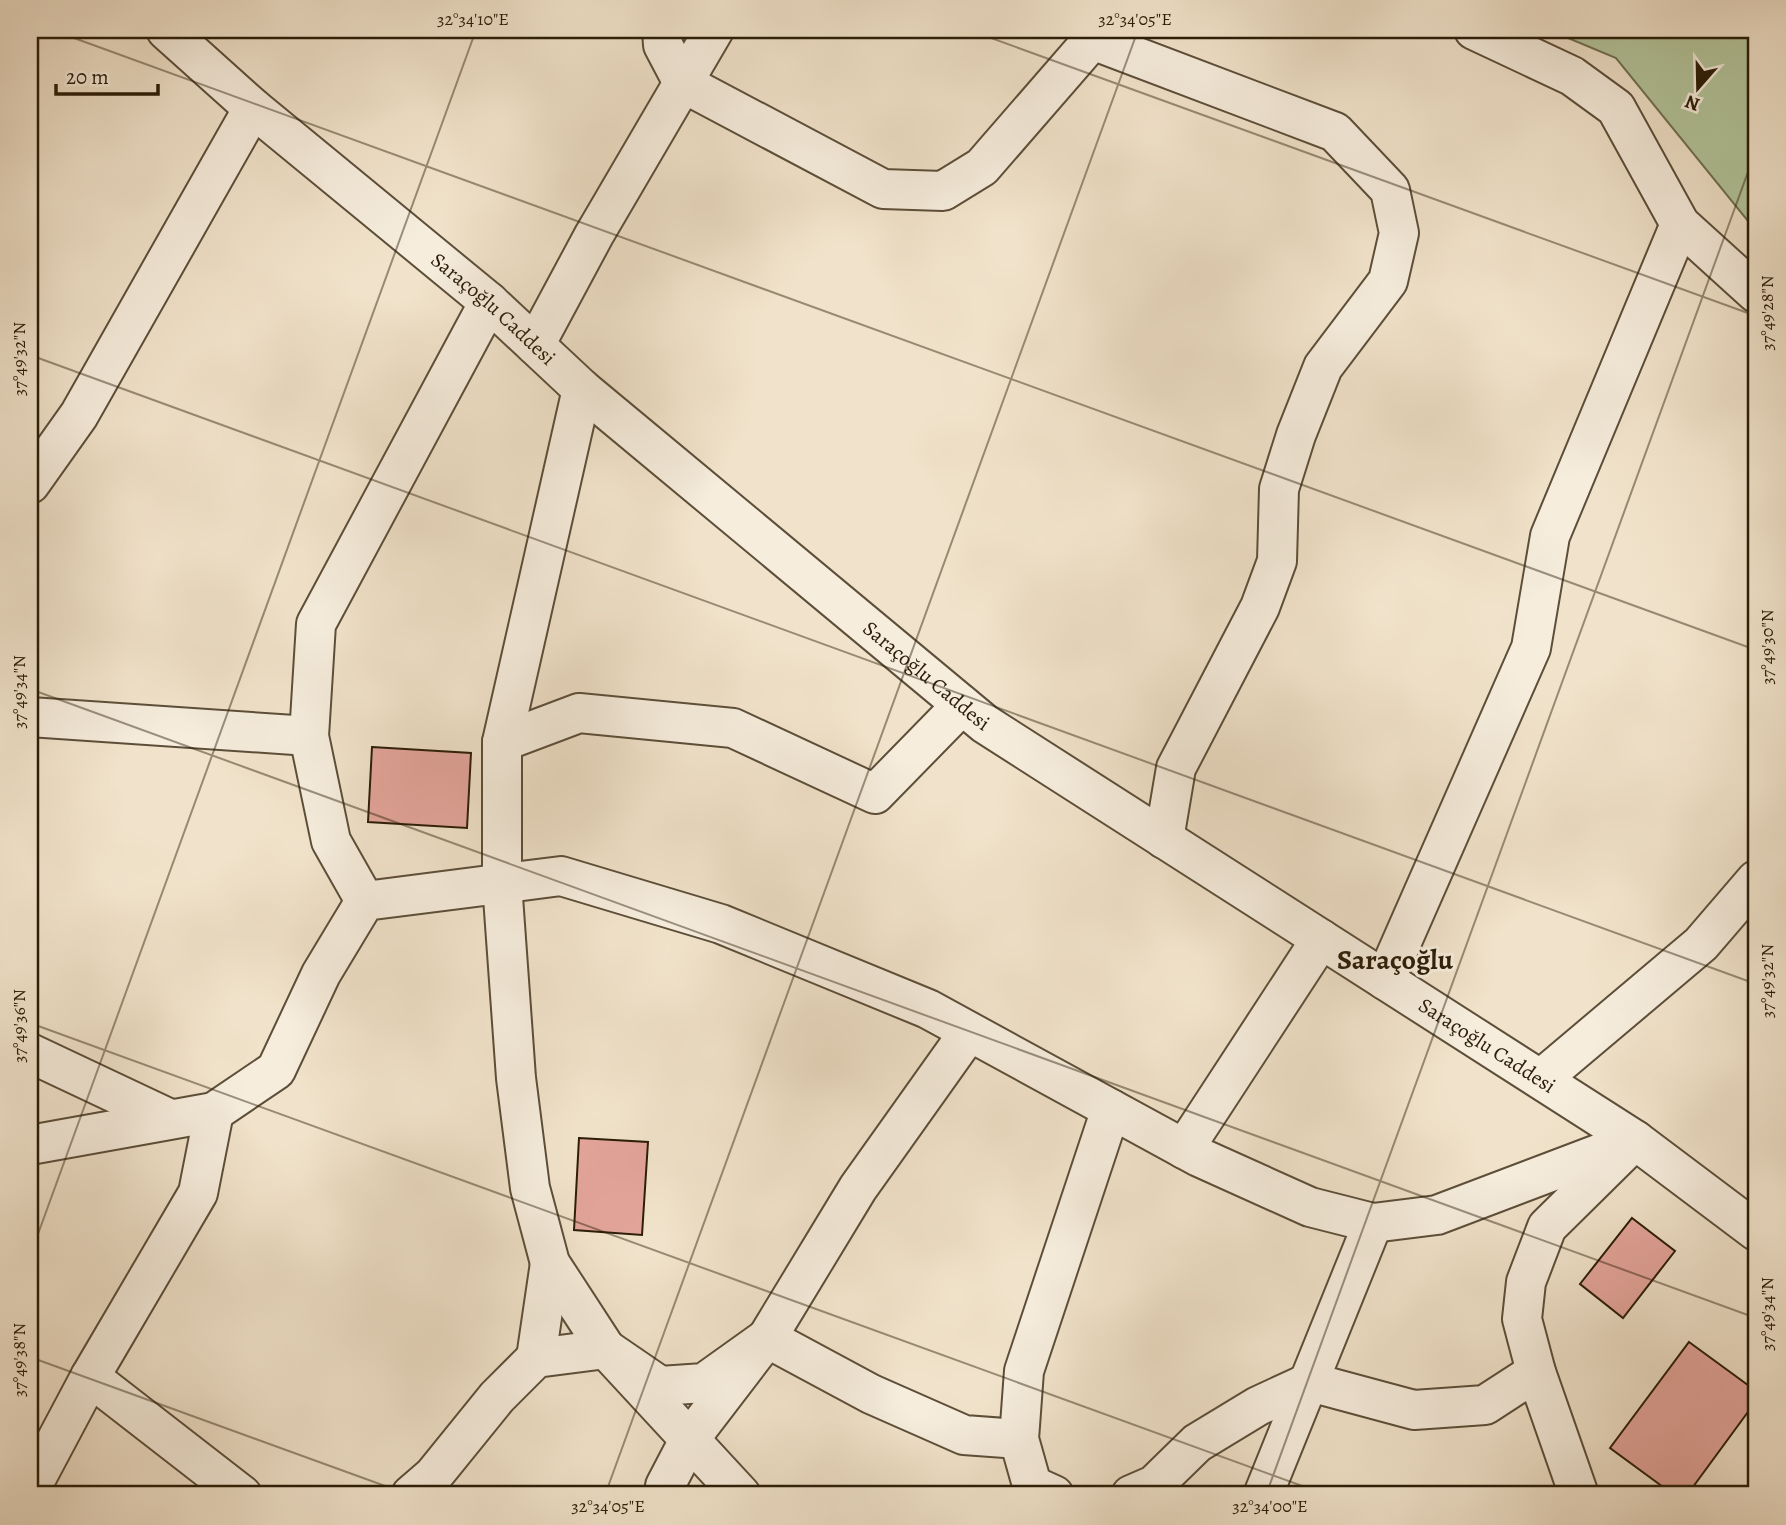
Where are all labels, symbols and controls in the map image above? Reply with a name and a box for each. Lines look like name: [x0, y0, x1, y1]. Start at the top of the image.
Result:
text: 32°34'10"E: [437, 7, 509, 31]
text: 32°34'05"E: [1098, 7, 1172, 31]
scale bar: [56, 52, 158, 96]
north arrow: [1664, 52, 1734, 122]
text: 20 m: [66, 63, 109, 91]
text: N: [1681, 88, 1703, 118]
street label: Saraçoğlu Caddesi: [425, 246, 562, 371]
text: 37°49'28"N: [1755, 275, 1779, 351]
text: 37°49'32"N: [7, 322, 31, 396]
text: 37°49'30"N: [1755, 609, 1779, 685]
street label: Saraçoğlu Caddesi: [857, 614, 995, 738]
text: 37°49'34"N: [7, 655, 31, 729]
district label: Saraçoğlu: [1337, 941, 1454, 979]
text: 37°49'32"N: [1755, 944, 1779, 1018]
text: 37°49'36"N: [7, 989, 31, 1063]
street label: Saraçoğlu Caddesi: [1413, 991, 1561, 1100]
text: 37°49'34"N: [1755, 1277, 1779, 1351]
text: 37°49'38"N: [7, 1323, 31, 1397]
text: 32°34'05"E: [571, 1494, 645, 1518]
text: 32°34'00"E: [1232, 1494, 1308, 1518]

